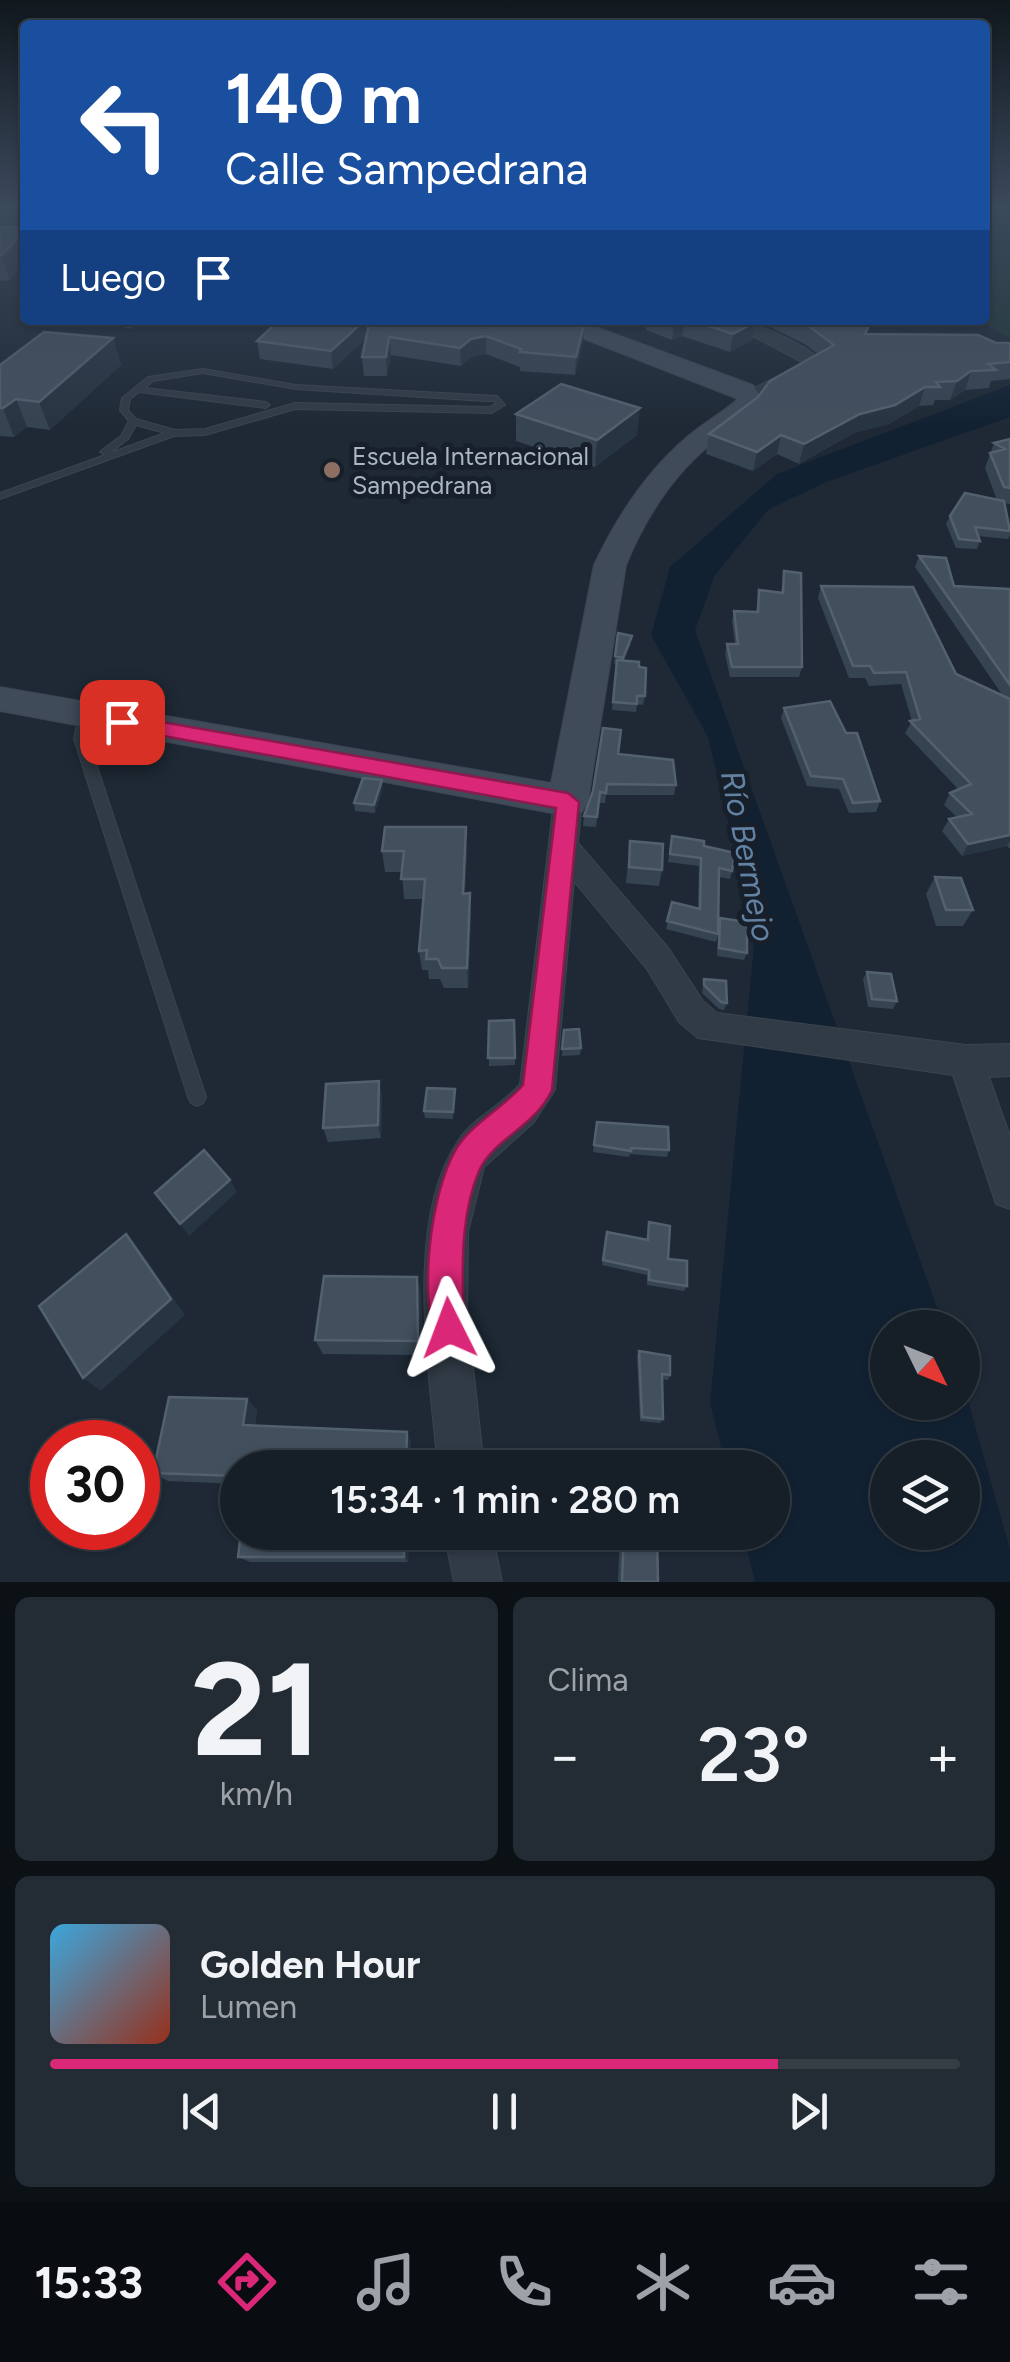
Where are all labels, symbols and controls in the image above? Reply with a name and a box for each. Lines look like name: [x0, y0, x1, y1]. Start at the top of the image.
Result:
text: 140 m: [225, 56, 422, 141]
icon: left: [60, 60, 190, 190]
text: Calle Sampedrana: [225, 141, 589, 195]
icon: arrive: [186, 250, 241, 305]
text: Luego: [60, 255, 166, 301]
place label: Escuela Internacional Sampedrana: [352, 441, 589, 500]
marker: Escuela Internacional Sampedrana: [321, 459, 343, 481]
pin: [80, 680, 165, 765]
icon: arrive: [95, 695, 150, 750]
water label: Río Bermejo: [713, 767, 783, 945]
position arrow: [397, 1276, 501, 1380]
north arrow: [870, 1310, 980, 1420]
map controls: [870, 1310, 980, 1550]
speed limit sign: 30: [30, 1420, 160, 1550]
button: layers: [870, 1440, 980, 1550]
text: 15:34 · 1 min · 280 m: [330, 1477, 680, 1523]
text: 21: [191, 1632, 321, 1788]
text: Clima: [548, 1661, 629, 1699]
text: 23°: [698, 1710, 810, 1800]
text: −: [548, 1723, 582, 1789]
text: +: [926, 1723, 960, 1789]
text: km/h: [220, 1775, 293, 1813]
text: Golden Hour: [200, 1942, 421, 1988]
text: Lumen: [200, 1988, 297, 2026]
icon: previous: [174, 2084, 229, 2139]
icon: pause: [477, 2084, 532, 2139]
icon: next: [781, 2084, 836, 2139]
icon: directions: [212, 2247, 282, 2317]
icon: music: [351, 2247, 421, 2317]
icon: phone: [489, 2247, 559, 2317]
icon: climate: [628, 2247, 698, 2317]
icon: car: [767, 2247, 837, 2317]
icon: filters: [906, 2247, 976, 2317]
text: 15:33: [34, 2255, 143, 2309]

